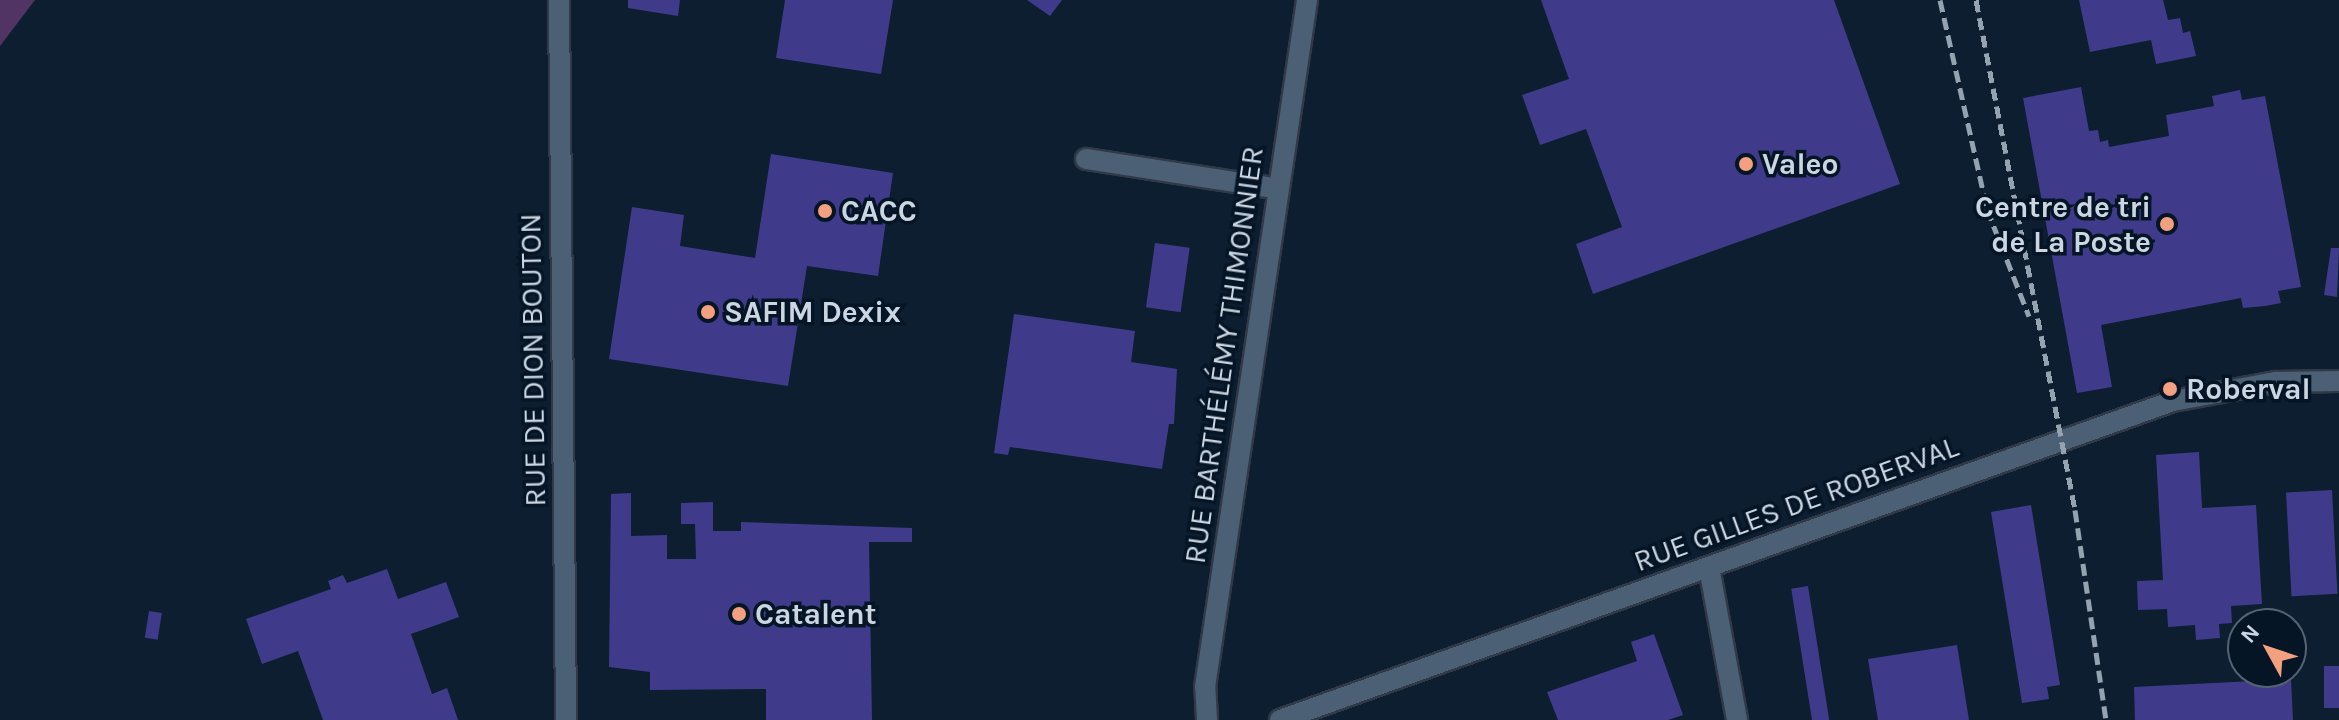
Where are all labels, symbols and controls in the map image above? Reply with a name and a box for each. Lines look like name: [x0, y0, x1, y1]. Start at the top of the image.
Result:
street label: RUE BARTHÉLÉMY THIMONNIER: [1177, 144, 1271, 566]
place label: Valeo: [1762, 146, 1838, 182]
marker: Valeo: [1737, 155, 1755, 173]
place label: Centre de tri de La Poste: [1975, 189, 2151, 260]
place label: CACC: [841, 193, 917, 229]
marker: CACC: [816, 202, 834, 220]
street label: RUE DE DION BOUTON: [512, 213, 554, 507]
marker: Centre de tri de La Poste: [2158, 215, 2176, 233]
place label: SAFIM Dexix: [724, 294, 901, 330]
marker: SAFIM Dexix: [699, 303, 717, 321]
place label: Roberval: [2186, 371, 2311, 407]
marker: Roberval: [2161, 380, 2179, 398]
street label: RUE GILLES DE ROBERVAL: [1629, 429, 1963, 579]
place label: Catalent: [755, 596, 876, 632]
marker: Catalent: [730, 605, 748, 623]
north arrow: [2227, 608, 2307, 688]
text: N: [2235, 619, 2265, 648]

